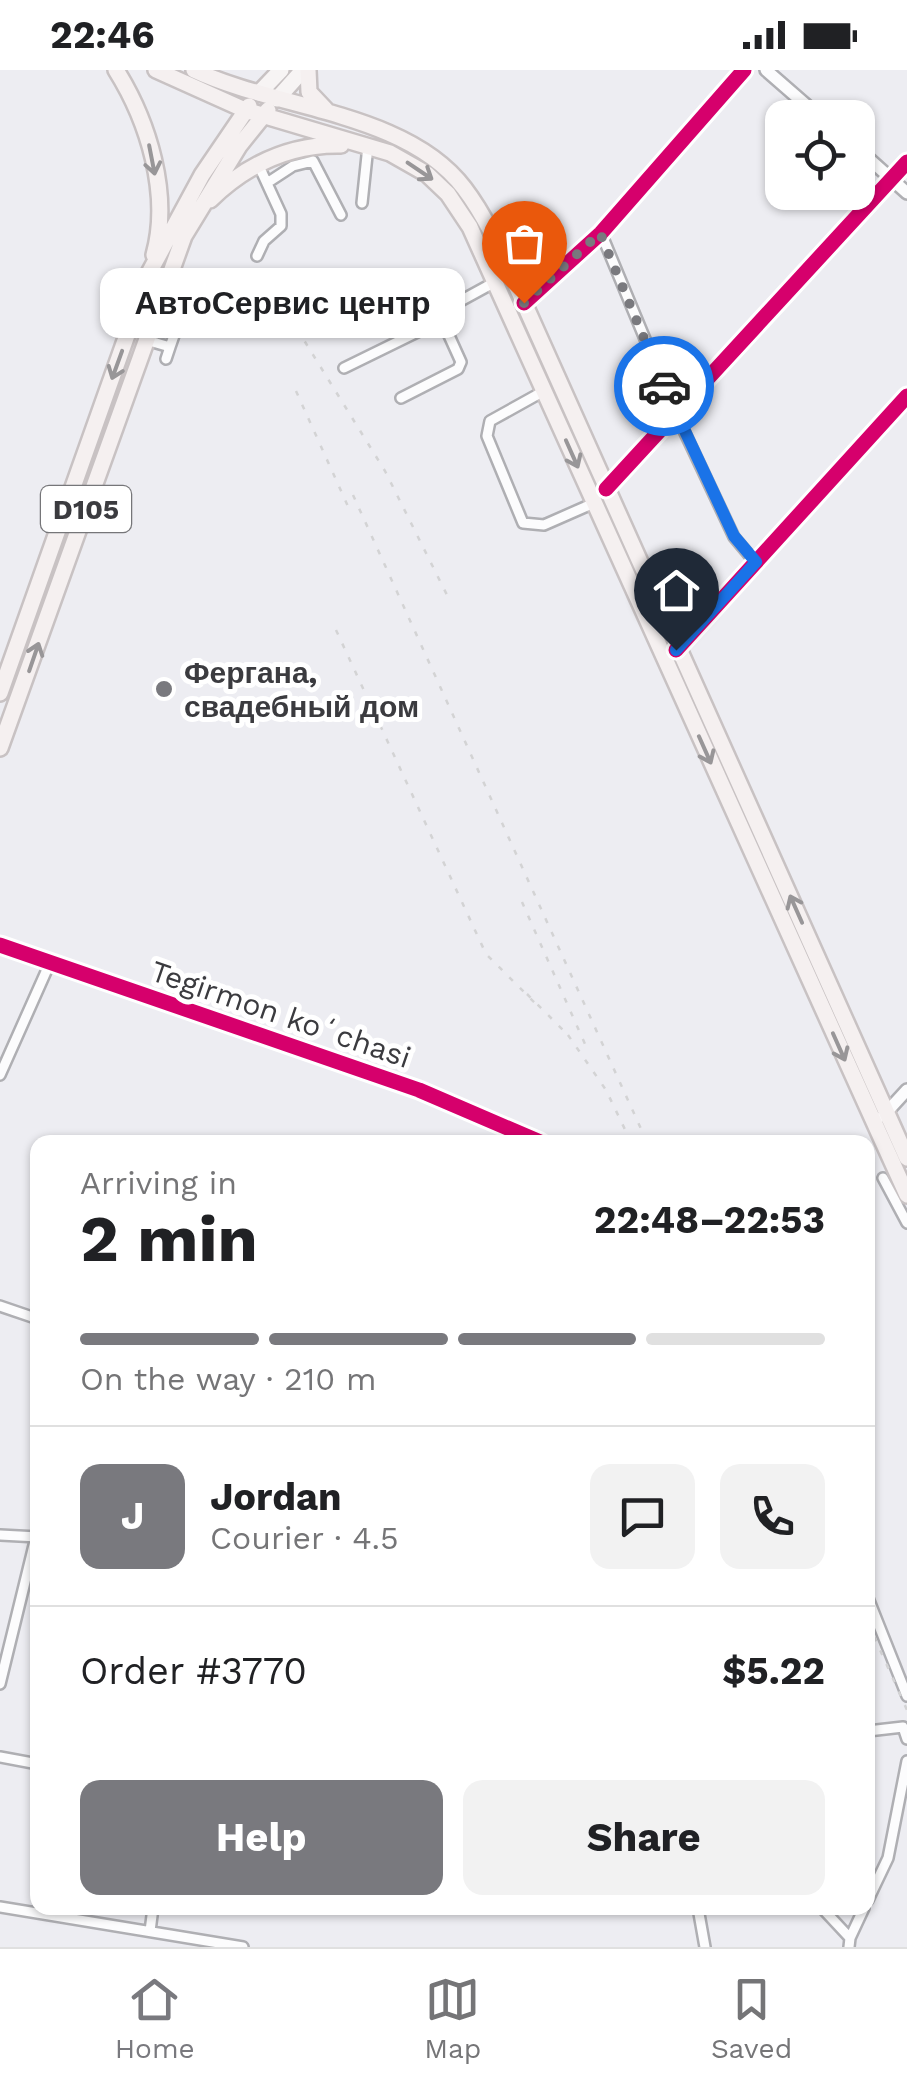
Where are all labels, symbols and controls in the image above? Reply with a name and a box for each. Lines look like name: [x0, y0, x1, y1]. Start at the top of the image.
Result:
text: 22:46: [50, 13, 155, 57]
map controls: [765, 100, 875, 210]
button: locate: [765, 100, 875, 210]
one-way arrow: [143, 143, 162, 176]
one-way arrow: [405, 160, 433, 181]
pin: [482, 201, 567, 304]
icon: bag: [497, 216, 552, 271]
callout: АвтоСервис центр: [99, 268, 464, 338]
text: АвтоСервис центр: [135, 284, 430, 322]
courier: [614, 336, 714, 436]
one-way arrow: [107, 349, 125, 380]
icon: car: [637, 359, 692, 414]
one-way arrow: [564, 438, 582, 469]
road number: D105: [41, 486, 131, 532]
pin: [634, 548, 719, 651]
icon: home: [649, 563, 704, 618]
one-way arrow: [26, 641, 44, 673]
place label: Фергана, свадебный дом: [184, 655, 419, 724]
marker: Фергана, свадебный дом: [153, 678, 175, 700]
one-way arrow: [697, 735, 715, 765]
one-way arrow: [786, 894, 804, 925]
street label: Tegirmon koʻchasi: [147, 953, 415, 1075]
one-way arrow: [831, 1031, 849, 1062]
text: Arriving in: [80, 1164, 237, 1202]
text: 22:48–22:53: [594, 1198, 825, 1242]
text: 2 min: [80, 1201, 258, 1277]
text: On the way · 210 m: [80, 1360, 377, 1398]
button: chat: [590, 1464, 695, 1569]
button: phone: [720, 1464, 825, 1569]
text: Jordan: [210, 1475, 342, 1519]
text: J: [121, 1494, 144, 1538]
text: Courier · 4.5: [210, 1519, 399, 1557]
text: Order #3770: [80, 1649, 307, 1693]
text: $5.22: [722, 1649, 825, 1693]
button: Help: [80, 1780, 443, 1895]
button: Share: [463, 1780, 825, 1895]
tab: Home: [115, 1972, 195, 2065]
tab: Map: [424, 1972, 481, 2065]
tab: Saved: [711, 1972, 792, 2065]

